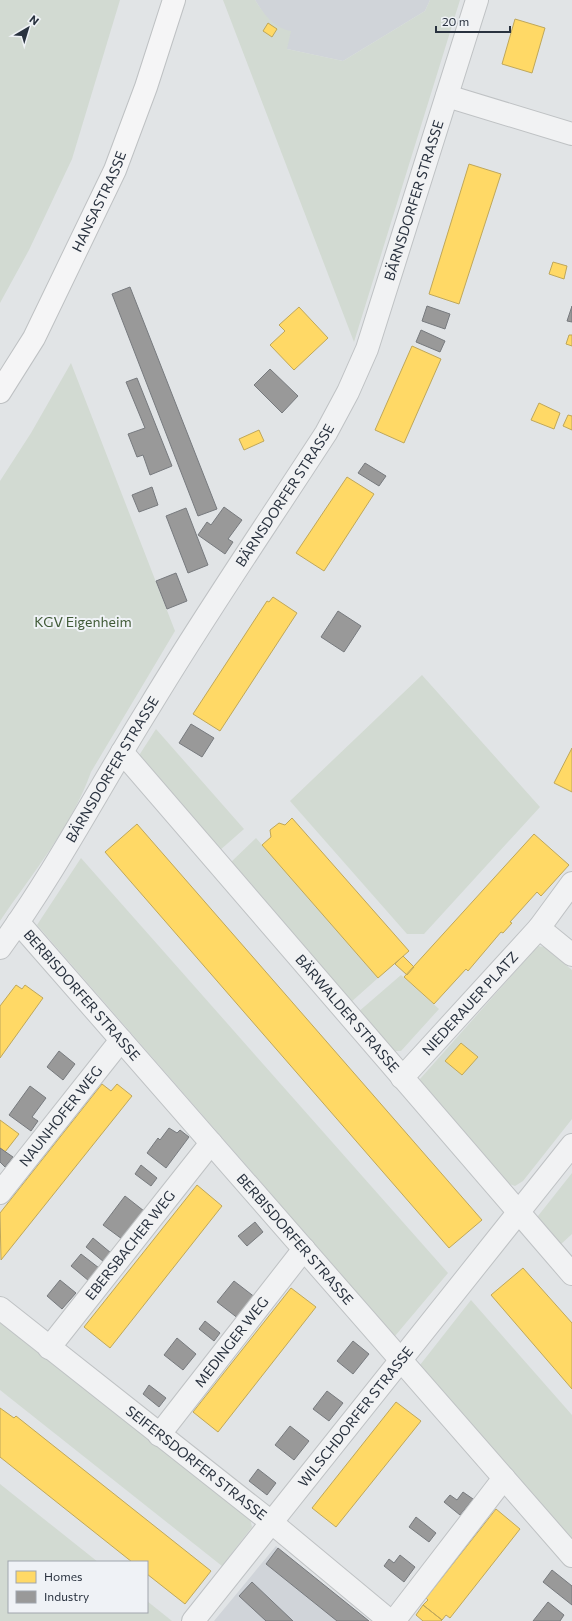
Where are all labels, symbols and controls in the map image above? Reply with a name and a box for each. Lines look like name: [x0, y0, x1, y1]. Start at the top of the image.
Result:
north arrow: [8, 8, 48, 48]
scale bar: [436, 8, 510, 34]
text: N: [27, 12, 42, 27]
text: 20 m: [442, 14, 469, 28]
street label: BÄRNSDORFER STRASSE: [380, 118, 447, 283]
street label: HANSASTRASSE: [68, 149, 129, 255]
street label: BÄRNSDORFER STRASSE: [232, 421, 337, 570]
park label: KGV Eigenheim: [34, 613, 132, 630]
street label: BÄRNSDORFER STRASSE: [62, 693, 162, 845]
street label: BERBISDORFER STRASSE: [20, 926, 144, 1064]
street label: NIEDERAUER PLATZ: [418, 948, 521, 1058]
street label: BÄRWALDER STRASSE: [292, 951, 403, 1075]
street label: NAUNHOFER WEG: [15, 1062, 105, 1170]
street label: BERBISDORFER STRASSE: [234, 1170, 357, 1308]
street label: EBERSBACHER WEG: [81, 1187, 178, 1303]
street label: MEDINGER WEG: [191, 1293, 272, 1390]
street label: WILSCHDORFER STRASSE: [294, 1343, 416, 1490]
street label: SEIFERSDORFER STRASSE: [123, 1402, 270, 1523]
legend: [8, 1561, 148, 1613]
text: Homes: [44, 1569, 82, 1583]
text: Industry: [44, 1589, 89, 1603]

